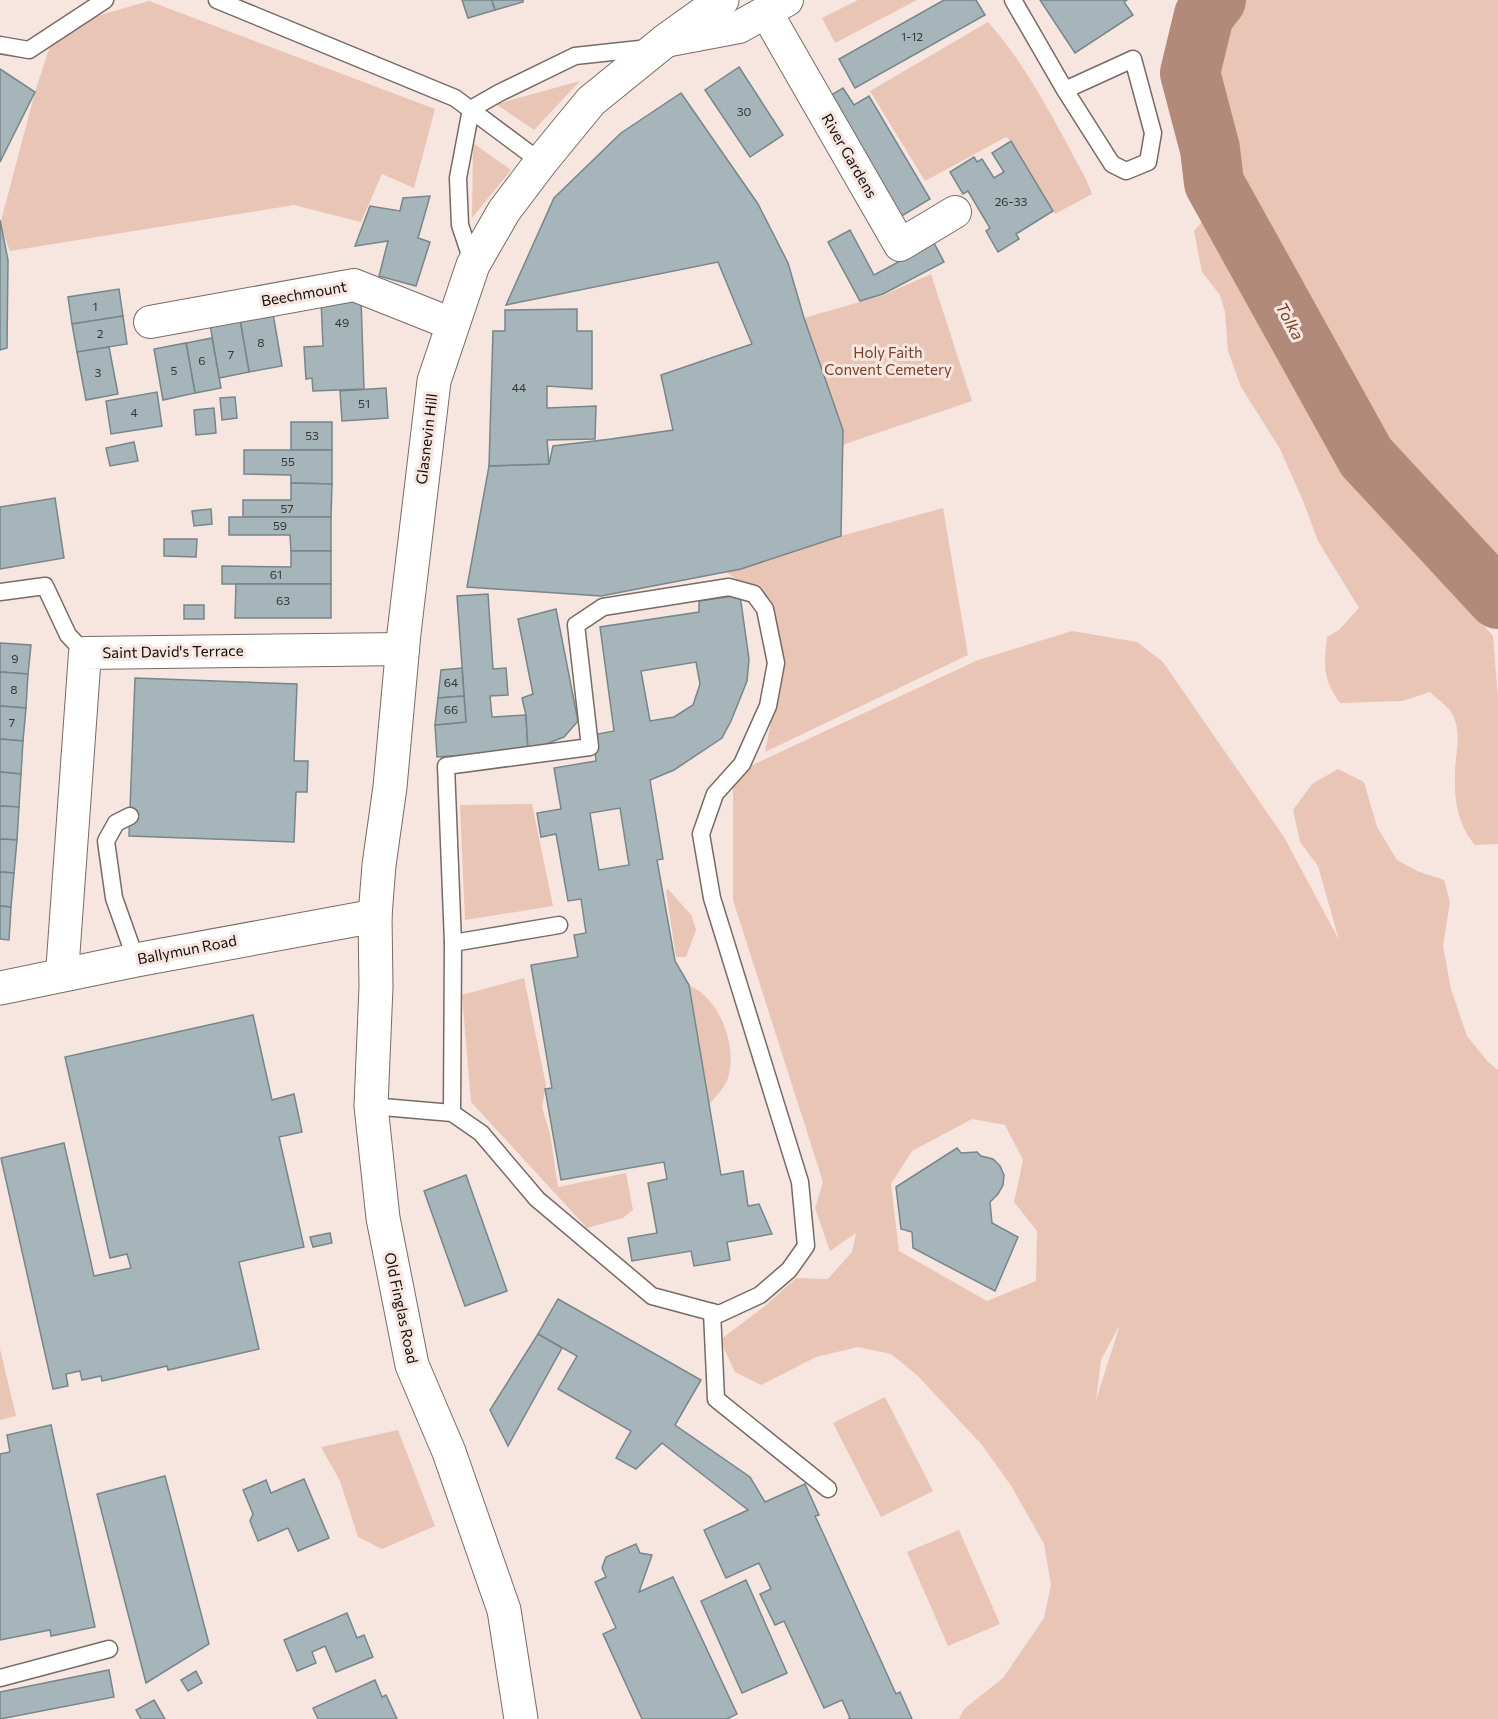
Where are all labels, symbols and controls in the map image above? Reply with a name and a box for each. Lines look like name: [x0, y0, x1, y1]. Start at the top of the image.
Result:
house number: 1-12: [901, 29, 923, 43]
house number: 30: [737, 104, 752, 118]
street label: River Gardens: [818, 110, 881, 201]
house number: 26-33: [995, 194, 1027, 208]
street label: Beechmount: [260, 277, 348, 309]
house number: 1: [92, 299, 98, 313]
water label: Tolka: [1273, 299, 1308, 343]
house number: 49: [335, 315, 349, 329]
house number: 2: [97, 326, 104, 340]
house number: 8: [257, 335, 265, 349]
park label: Holy Faith Convent Cemetery: [824, 343, 952, 378]
house number: 7: [228, 347, 234, 361]
house number: 6: [198, 353, 206, 367]
house number: 5: [171, 363, 178, 377]
house number: 3: [95, 365, 102, 379]
house number: 44: [512, 380, 526, 394]
street label: Glasnevin Hill: [411, 392, 441, 485]
house number: 51: [358, 396, 370, 410]
house number: 4: [130, 405, 138, 419]
house number: 53: [305, 428, 319, 442]
house number: 55: [281, 454, 295, 468]
house number: 57: [280, 501, 294, 515]
house number: 59: [273, 518, 287, 532]
house number: 61: [270, 567, 282, 581]
house number: 63: [276, 593, 290, 607]
street label: Saint David's Terrace: [102, 641, 244, 661]
house number: 9: [11, 651, 19, 665]
house number: 64: [444, 675, 458, 689]
house number: 8: [10, 682, 18, 696]
house number: 66: [444, 702, 458, 716]
house number: 7: [9, 715, 15, 729]
street label: Ballymun Road: [136, 931, 238, 967]
street label: Old Finglas Road: [381, 1251, 423, 1365]

